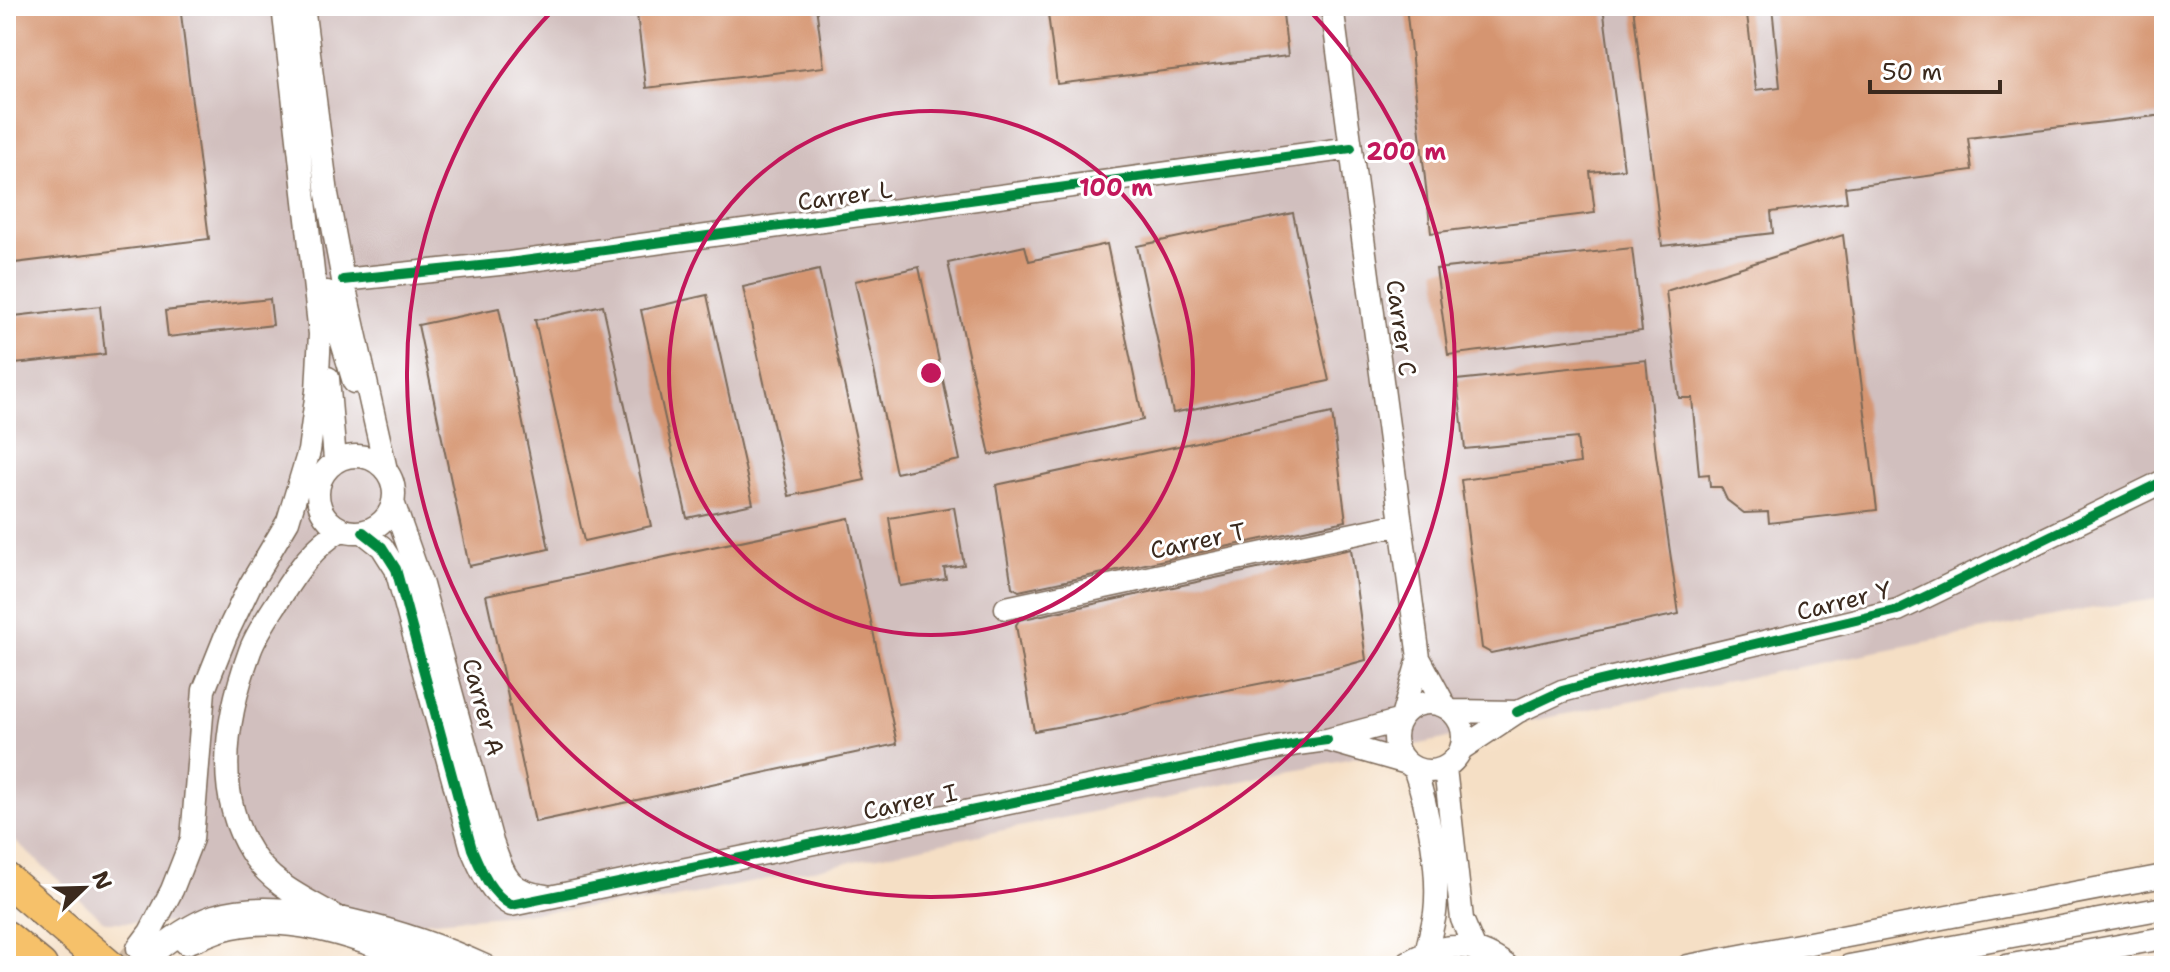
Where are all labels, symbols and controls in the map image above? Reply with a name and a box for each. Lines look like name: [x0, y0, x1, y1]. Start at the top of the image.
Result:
scale bar: [1870, 44, 2000, 94]
text: 50 m: [1882, 56, 1942, 88]
text: 200 m: [1366, 136, 1446, 168]
text: 100 m: [1079, 172, 1153, 204]
street label: Carrer L: [795, 174, 895, 218]
street label: Carrer C: [1378, 278, 1424, 378]
centre of rings: [917, 359, 945, 387]
street label: Carrer T: [1147, 515, 1249, 567]
street label: Carrer Y: [1793, 574, 1895, 628]
street label: Carrer A: [455, 655, 511, 759]
street label: Carrer I: [860, 776, 960, 828]
north arrow: [44, 848, 124, 928]
text: N: [85, 867, 119, 894]

